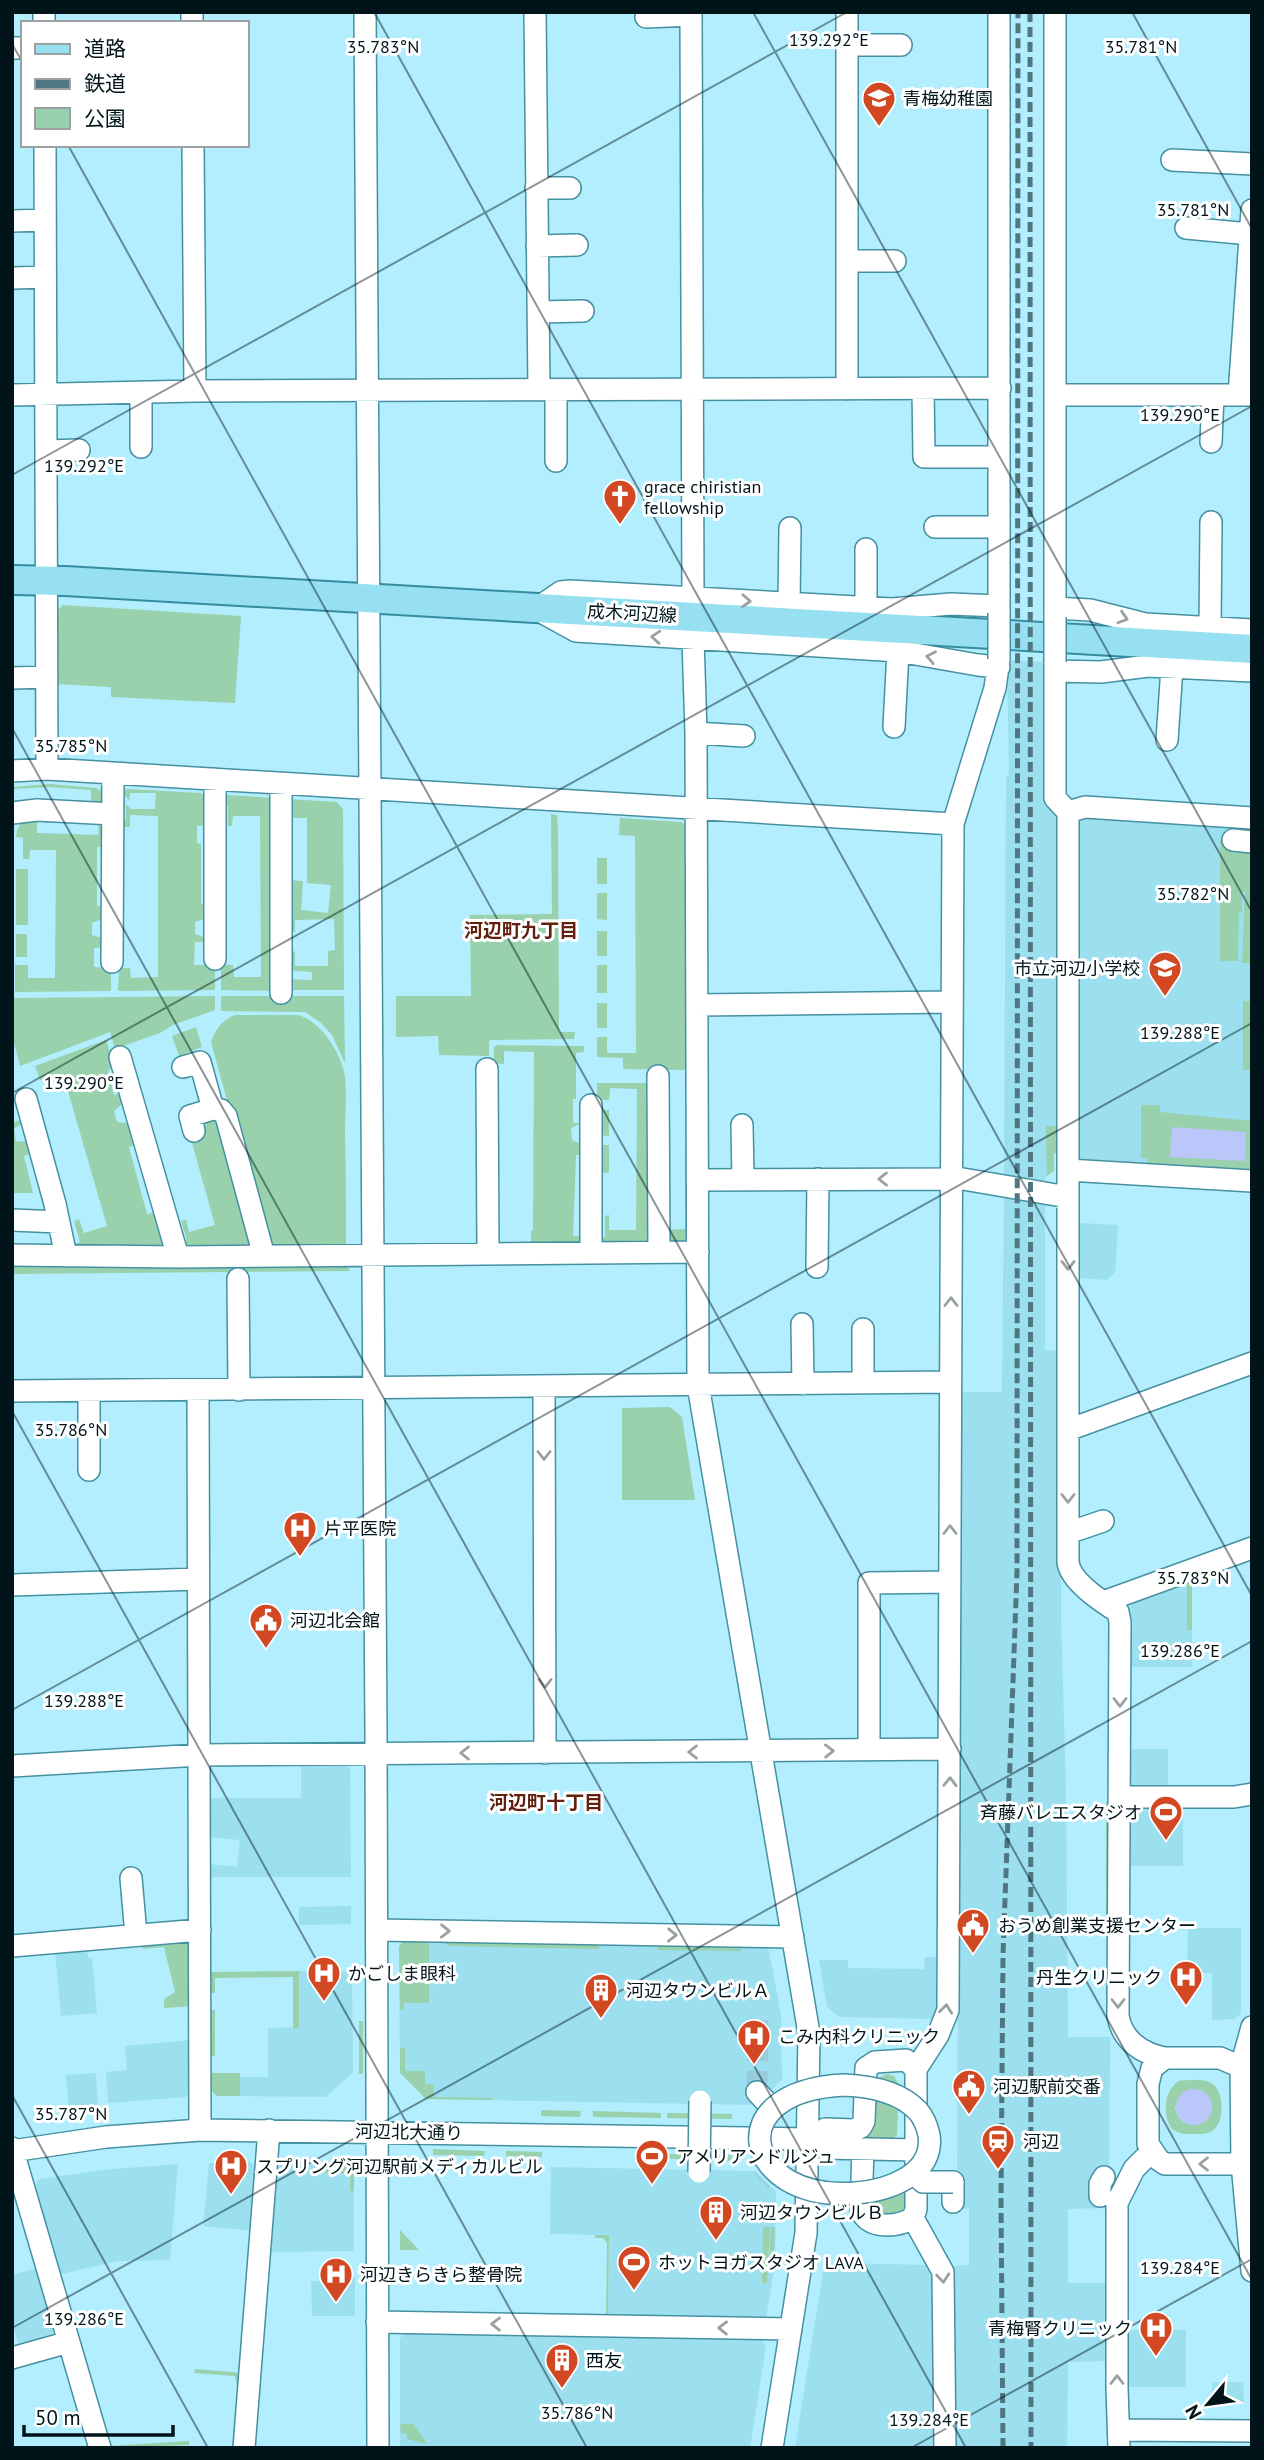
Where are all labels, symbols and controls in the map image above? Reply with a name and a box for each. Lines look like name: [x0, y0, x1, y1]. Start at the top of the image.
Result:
legend: [21, 21, 248, 147]
text: 139.292°E: [789, 28, 869, 51]
text: 道路: [84, 35, 126, 62]
text: 35.783°N: [347, 35, 419, 58]
text: 35.781°N: [1105, 35, 1177, 58]
text: 鉄道: [84, 70, 126, 97]
school or university icon: 青梅幼稚園: [860, 79, 898, 128]
place label: 青梅幼稚園: [903, 87, 993, 110]
text: 公園: [84, 105, 126, 132]
text: 35.781°N: [1157, 198, 1229, 221]
text: 139.290°E: [1140, 403, 1220, 426]
text: 139.292°E: [44, 454, 124, 477]
place label: grace chiristian fellowship: [644, 475, 761, 519]
church icon: grace chiristian fellowship: [601, 477, 639, 526]
one-way arrow: [740, 593, 751, 608]
street label: 成木河辺線: [586, 599, 678, 627]
one-way arrow: [1116, 609, 1128, 624]
one-way arrow: [650, 629, 661, 644]
one-way arrow: [925, 650, 937, 665]
text: 35.785°N: [35, 734, 107, 757]
text: 35.782°N: [1157, 882, 1229, 905]
district label: 河辺町九丁目: [464, 918, 578, 942]
school or university icon: 市立河辺小学校: [1146, 949, 1184, 998]
place label: 市立河辺小学校: [1014, 957, 1140, 980]
text: 139.288°E: [1140, 1021, 1220, 1044]
text: 139.290°E: [44, 1071, 124, 1094]
one-way arrow: [877, 1171, 888, 1187]
one-way arrow: [1060, 1260, 1076, 1271]
one-way arrow: [943, 1297, 959, 1307]
text: 35.786°N: [35, 1418, 107, 1441]
one-way arrow: [536, 1451, 552, 1461]
one-way arrow: [1060, 1493, 1076, 1504]
hospital icon: 片平医院: [281, 1509, 319, 1558]
place label: 片平医院: [324, 1517, 396, 1540]
one-way arrow: [942, 1524, 958, 1535]
text: 35.783°N: [1157, 1566, 1229, 1589]
public building icon: 河辺北会館: [247, 1601, 285, 1650]
place label: 河辺北会館: [290, 1609, 380, 1632]
text: 139.286°E: [1140, 1639, 1220, 1662]
one-way arrow: [537, 1678, 553, 1689]
text: 139.288°E: [44, 1689, 124, 1712]
one-way arrow: [1112, 1698, 1128, 1708]
one-way arrow: [825, 1743, 835, 1759]
one-way arrow: [687, 1744, 698, 1760]
one-way arrow: [460, 1745, 470, 1761]
one-way arrow: [942, 1776, 957, 1787]
district label: 河辺町十丁目: [489, 1790, 603, 1814]
sports icon: 斉藤バレエスタジオ: [1147, 1793, 1185, 1842]
place label: 斉藤バレエスタジオ: [980, 1801, 1142, 1824]
public building icon: おうめ創業支援センター: [954, 1906, 992, 1955]
place label: おうめ創業支援センター: [998, 1914, 1196, 1937]
one-way arrow: [440, 1924, 451, 1939]
one-way arrow: [667, 1928, 678, 1943]
hospital icon: かごしま眼科: [305, 1954, 343, 2003]
hospital icon: 丹生クリニック: [1167, 1958, 1205, 2007]
place label: かごしま眼科: [348, 1962, 456, 1985]
place label: 丹生クリニック: [1036, 1966, 1162, 1989]
building icon: 河辺タウンビルＡ: [582, 1971, 620, 2020]
place label: 河辺タウンビルＡ: [626, 1979, 770, 2002]
one-way arrow: [1110, 1999, 1126, 2009]
one-way arrow: [939, 2003, 954, 2015]
hospital icon: こみ内科クリニック: [735, 2017, 773, 2066]
place label: こみ内科クリニック: [778, 2025, 940, 2048]
public building icon: 河辺駅前交番: [950, 2067, 988, 2116]
place label: 河辺駅前交番: [993, 2075, 1101, 2098]
text: 35.787°N: [35, 2102, 107, 2125]
street label: 河辺北大通り: [355, 2120, 463, 2144]
station icon: 河辺: [979, 2122, 1017, 2171]
place label: 河辺: [1023, 2130, 1059, 2153]
sports icon: アメリアンドルジュ: [633, 2137, 671, 2186]
place label: アメリアンドルジュ: [676, 2145, 835, 2168]
hospital icon: スプリング河辺駅前メディカルビル: [212, 2147, 250, 2196]
place label: スプリング河辺駅前メディカルビル: [256, 2155, 543, 2178]
one-way arrow: [1198, 2156, 1208, 2172]
building icon: 河辺タウンビルＢ: [697, 2193, 735, 2242]
place label: 河辺タウンビルＢ: [740, 2201, 884, 2224]
sports icon: ホットヨガスタジオ LAVA: [615, 2243, 653, 2292]
place label: ホットヨガスタジオ LAVA: [658, 2251, 864, 2274]
hospital icon: 河辺きらきら整骨院: [317, 2255, 355, 2304]
text: 139.284°E: [1140, 2256, 1220, 2279]
place label: 河辺きらきら整骨院: [360, 2263, 522, 2286]
one-way arrow: [935, 2273, 950, 2284]
text: 139.286°E: [44, 2307, 124, 2330]
hospital icon: 青梅腎クリニック: [1137, 2309, 1175, 2358]
one-way arrow: [490, 2316, 500, 2332]
place label: 青梅腎クリニック: [988, 2317, 1132, 2340]
one-way arrow: [717, 2320, 728, 2336]
building icon: 西友: [543, 2341, 581, 2390]
place label: 西友: [586, 2349, 622, 2372]
north arrow: [1173, 2369, 1243, 2439]
one-way arrow: [1109, 2374, 1125, 2384]
scale bar: [24, 2394, 173, 2438]
text: 35.786°N: [541, 2401, 613, 2424]
text: N: [1180, 2401, 1207, 2424]
text: 50 m: [35, 2404, 81, 2431]
text: 139.284°E: [889, 2408, 969, 2431]

